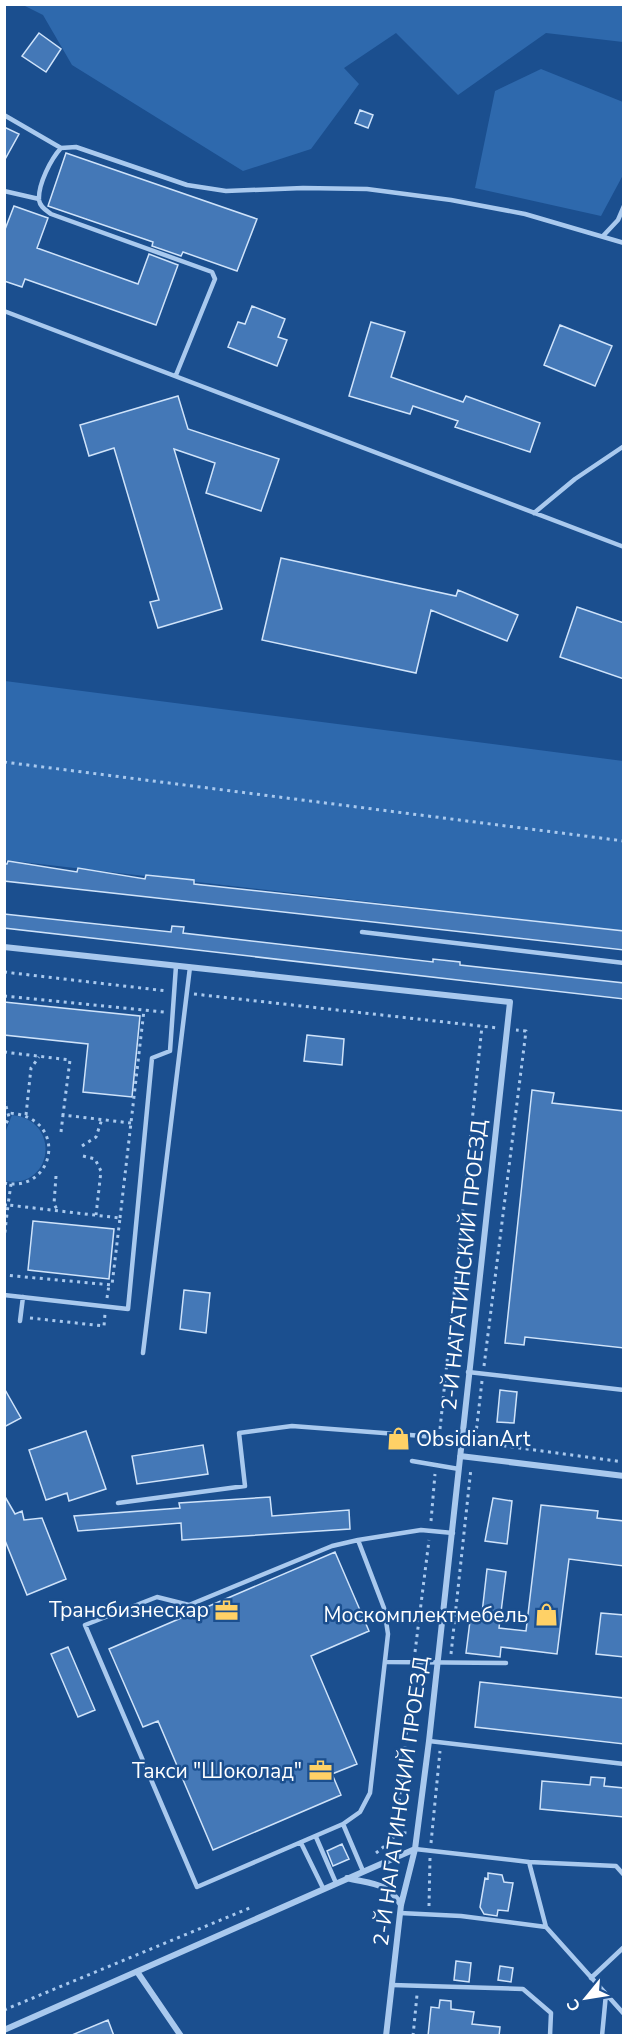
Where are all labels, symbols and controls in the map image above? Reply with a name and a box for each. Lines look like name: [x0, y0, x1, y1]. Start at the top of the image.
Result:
street label: 2-Й НАГАТИНСКИЙ ПРОЕЗД: [435, 1118, 493, 1412]
place label: ObsidianArt: [416, 1425, 531, 1453]
shop icon: ObsidianArt: [385, 1426, 411, 1452]
place label: Трансбизнескар: [49, 1596, 209, 1624]
office icon: Трансбизнескар: [214, 1597, 240, 1623]
place label: Москомплектмебель: [324, 1601, 528, 1629]
shop icon: Москомплектмебель: [533, 1602, 559, 1628]
street label: 2-Й НАГАТИНСКИЙ ПРОЕЗД: [367, 1654, 435, 1948]
place label: Такси "Шоколад": [132, 1757, 302, 1785]
office icon: Такси "Шоколад": [307, 1758, 333, 1784]
north arrow: [556, 1968, 616, 2028]
text: С: [562, 1995, 586, 2015]

